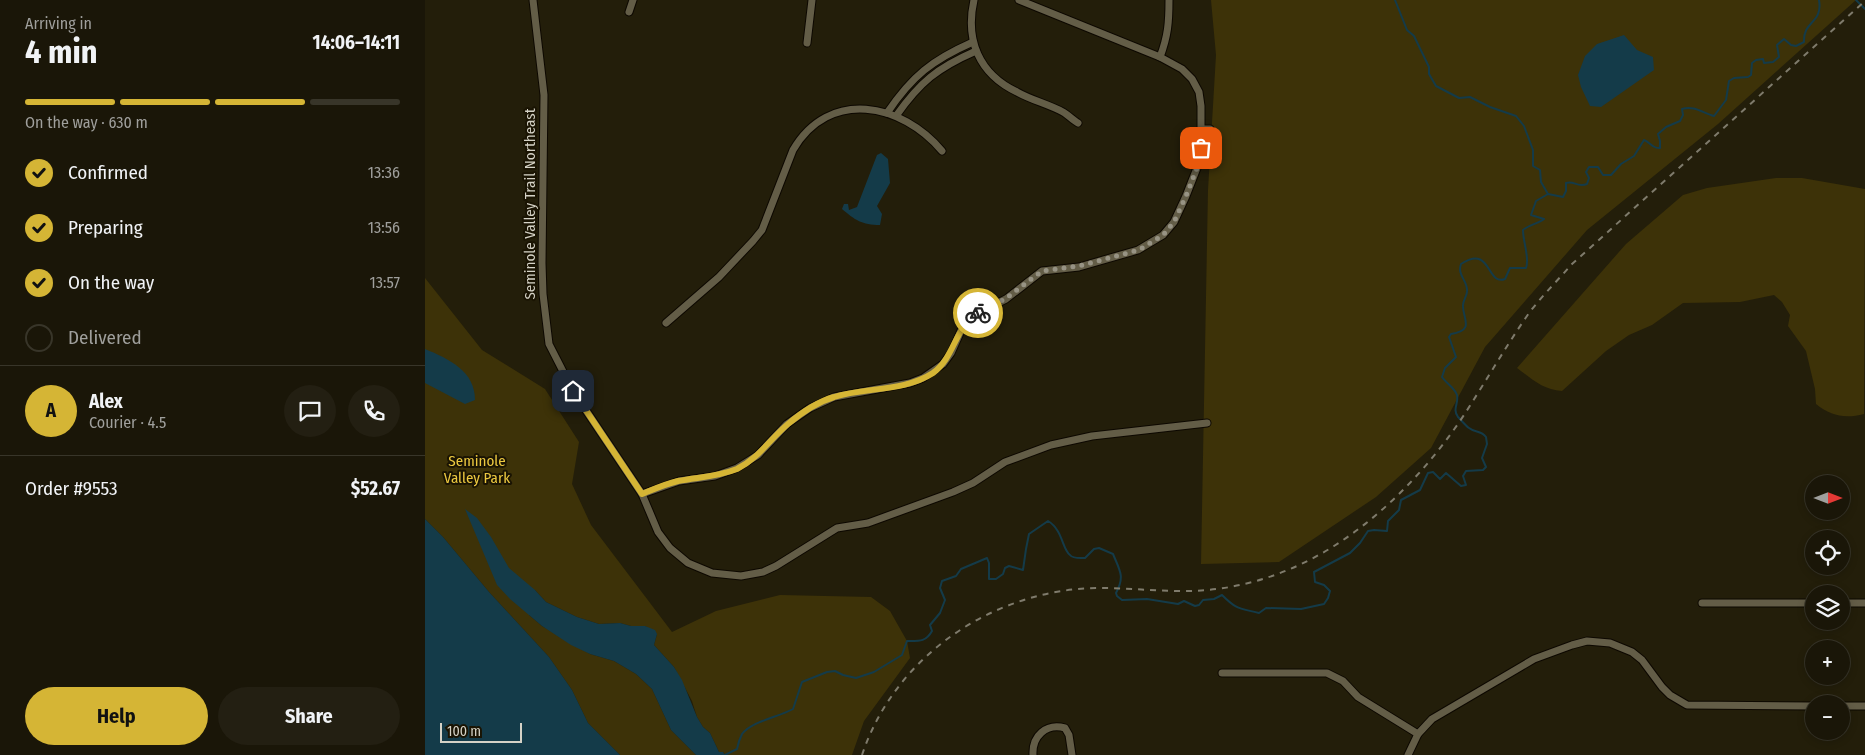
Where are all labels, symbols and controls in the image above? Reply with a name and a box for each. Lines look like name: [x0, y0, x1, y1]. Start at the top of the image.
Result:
text: Arriving in: [25, 14, 92, 33]
text: 14:06–14:11: [313, 31, 400, 54]
text: 4 min: [25, 33, 98, 71]
street label: Seminole Valley Trail Northeast: [521, 108, 539, 300]
text: On the way · 630 m: [25, 113, 148, 132]
pin: [1180, 127, 1222, 169]
icon: bag: [1187, 134, 1215, 162]
icon: check: [25, 159, 53, 187]
text: Confirmed: [68, 161, 148, 184]
text: 13:36: [368, 163, 400, 182]
icon: check: [25, 214, 53, 242]
text: Preparing: [68, 216, 143, 239]
text: 13:56: [368, 218, 400, 237]
icon: check: [25, 269, 53, 297]
text: On the way: [68, 271, 154, 294]
text: 13:57: [370, 273, 400, 292]
courier: [953, 288, 1003, 338]
icon: bike: [964, 299, 992, 327]
text: Delivered: [68, 326, 142, 349]
pin: [552, 370, 594, 412]
icon: home: [559, 377, 587, 405]
button: chat: [284, 385, 336, 437]
button: phone: [348, 385, 400, 437]
text: Alex: [89, 390, 123, 413]
text: A: [46, 399, 56, 422]
text: Courier · 4.5: [89, 413, 166, 432]
park label: Seminole Valley Park: [444, 452, 510, 487]
north arrow: [1805, 475, 1850, 520]
map controls: [1805, 475, 1850, 740]
text: Order #9553: [25, 477, 118, 500]
text: $52.67: [351, 477, 400, 500]
button: locate: [1805, 530, 1850, 575]
button: layers: [1805, 585, 1850, 630]
button: +: [1805, 640, 1850, 685]
button: Help: [25, 687, 208, 745]
button: Share: [218, 687, 400, 745]
button: −: [1805, 695, 1850, 740]
scale bar: [440, 720, 523, 743]
text: 100 m: [447, 723, 481, 740]

